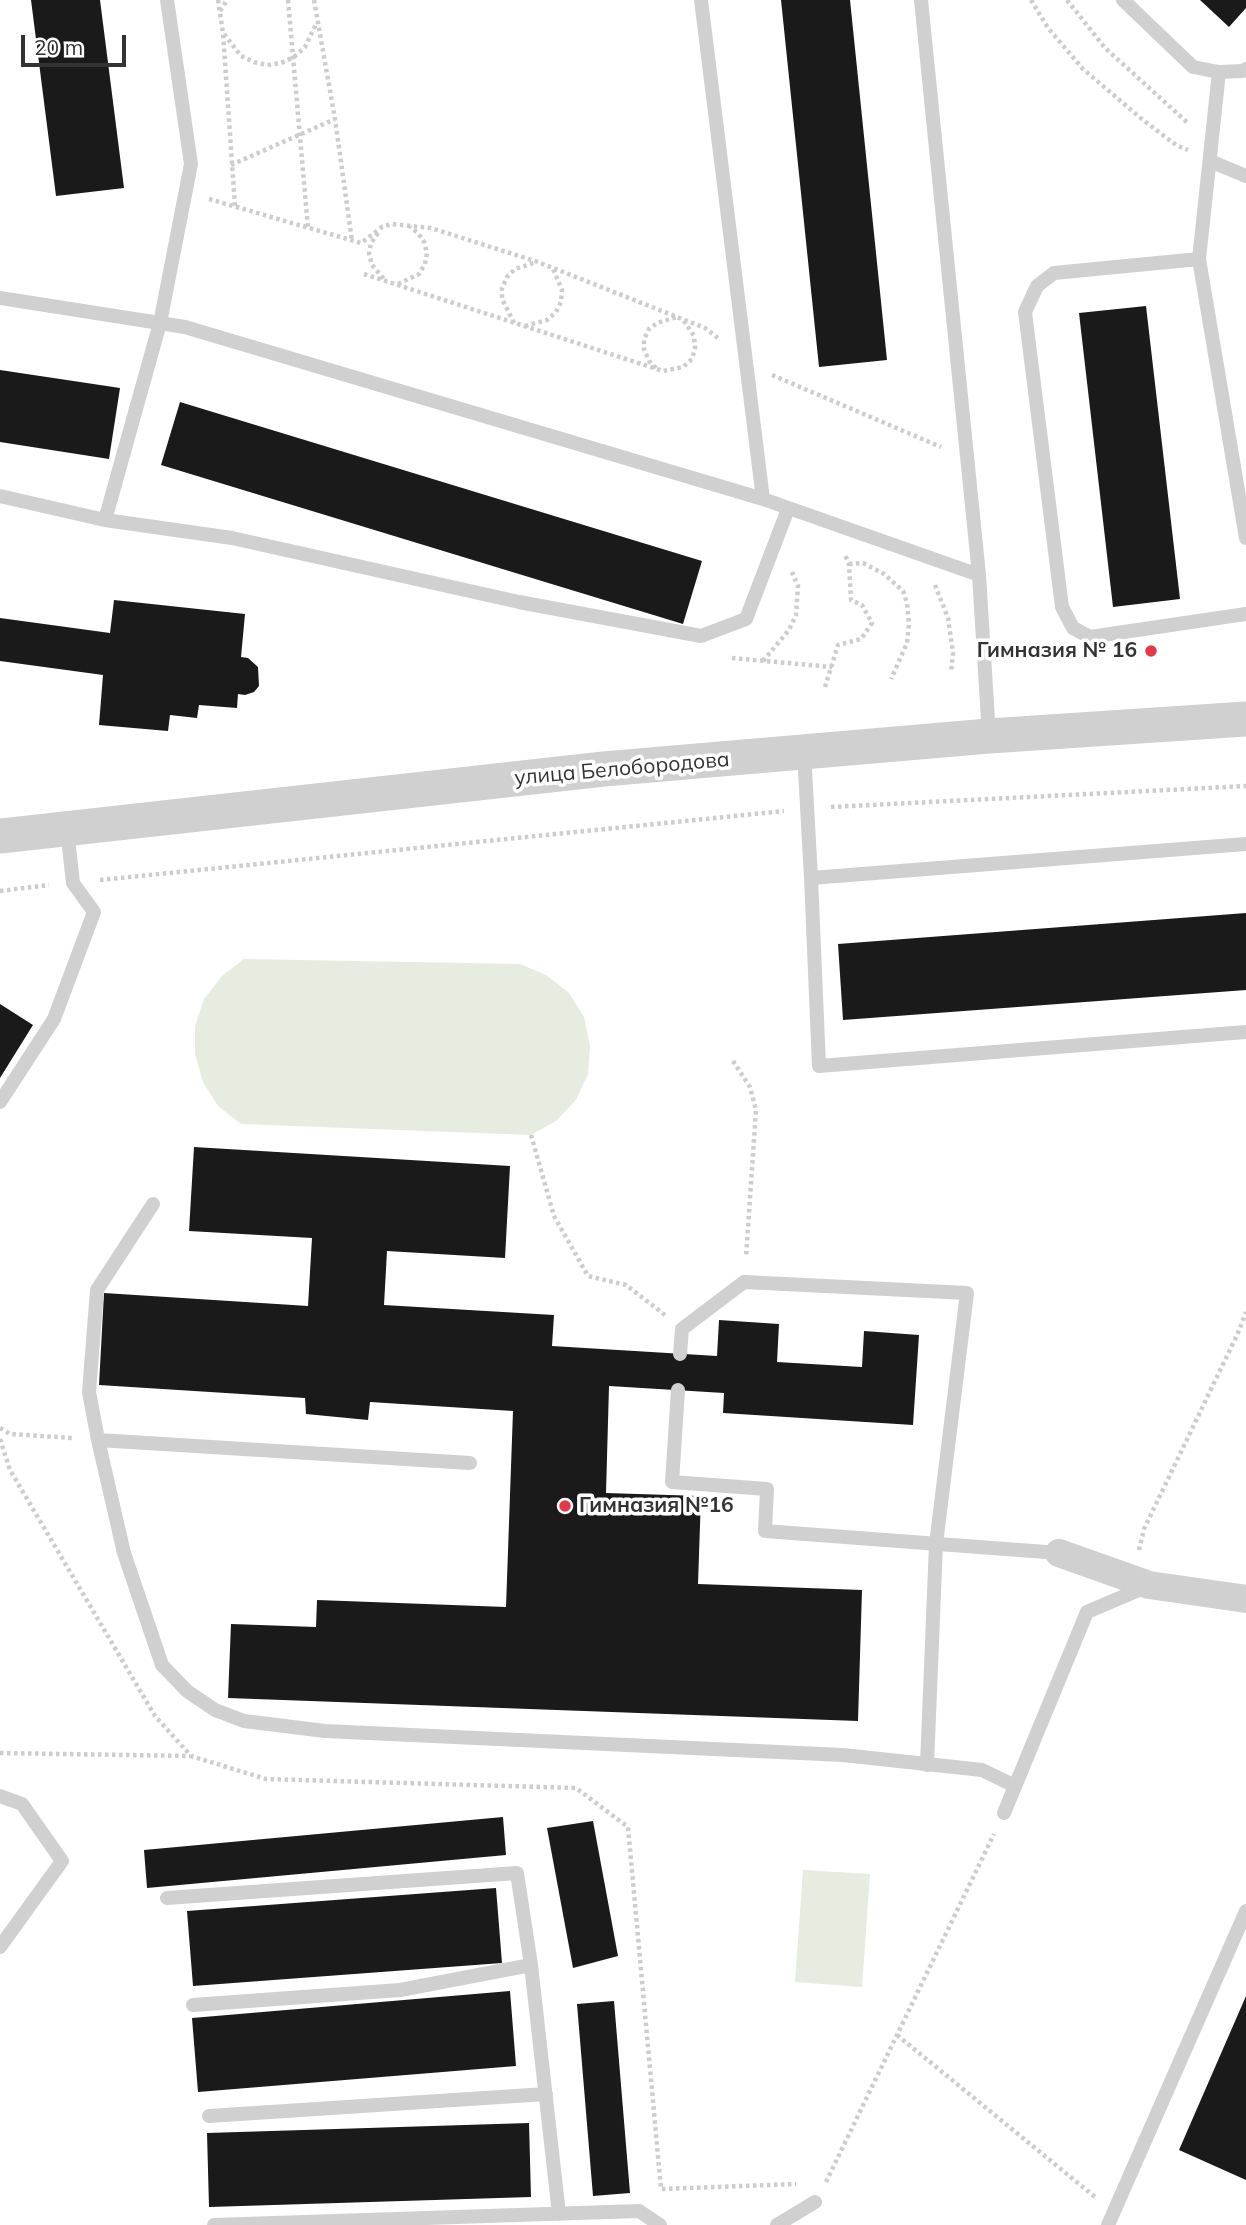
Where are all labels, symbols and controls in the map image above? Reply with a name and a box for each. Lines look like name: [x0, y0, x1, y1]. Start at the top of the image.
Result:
scale bar: [24, 21, 130, 65]
text: 20 m: [34, 34, 83, 60]
place label: Гимназия № 16: [977, 638, 1137, 664]
marker: Гимназия № 16: [1143, 643, 1159, 659]
street label: улица Белобородова: [513, 747, 731, 791]
place label: Гимназия №16: [579, 1493, 734, 1519]
marker: Гимназия №16: [557, 1498, 573, 1514]

